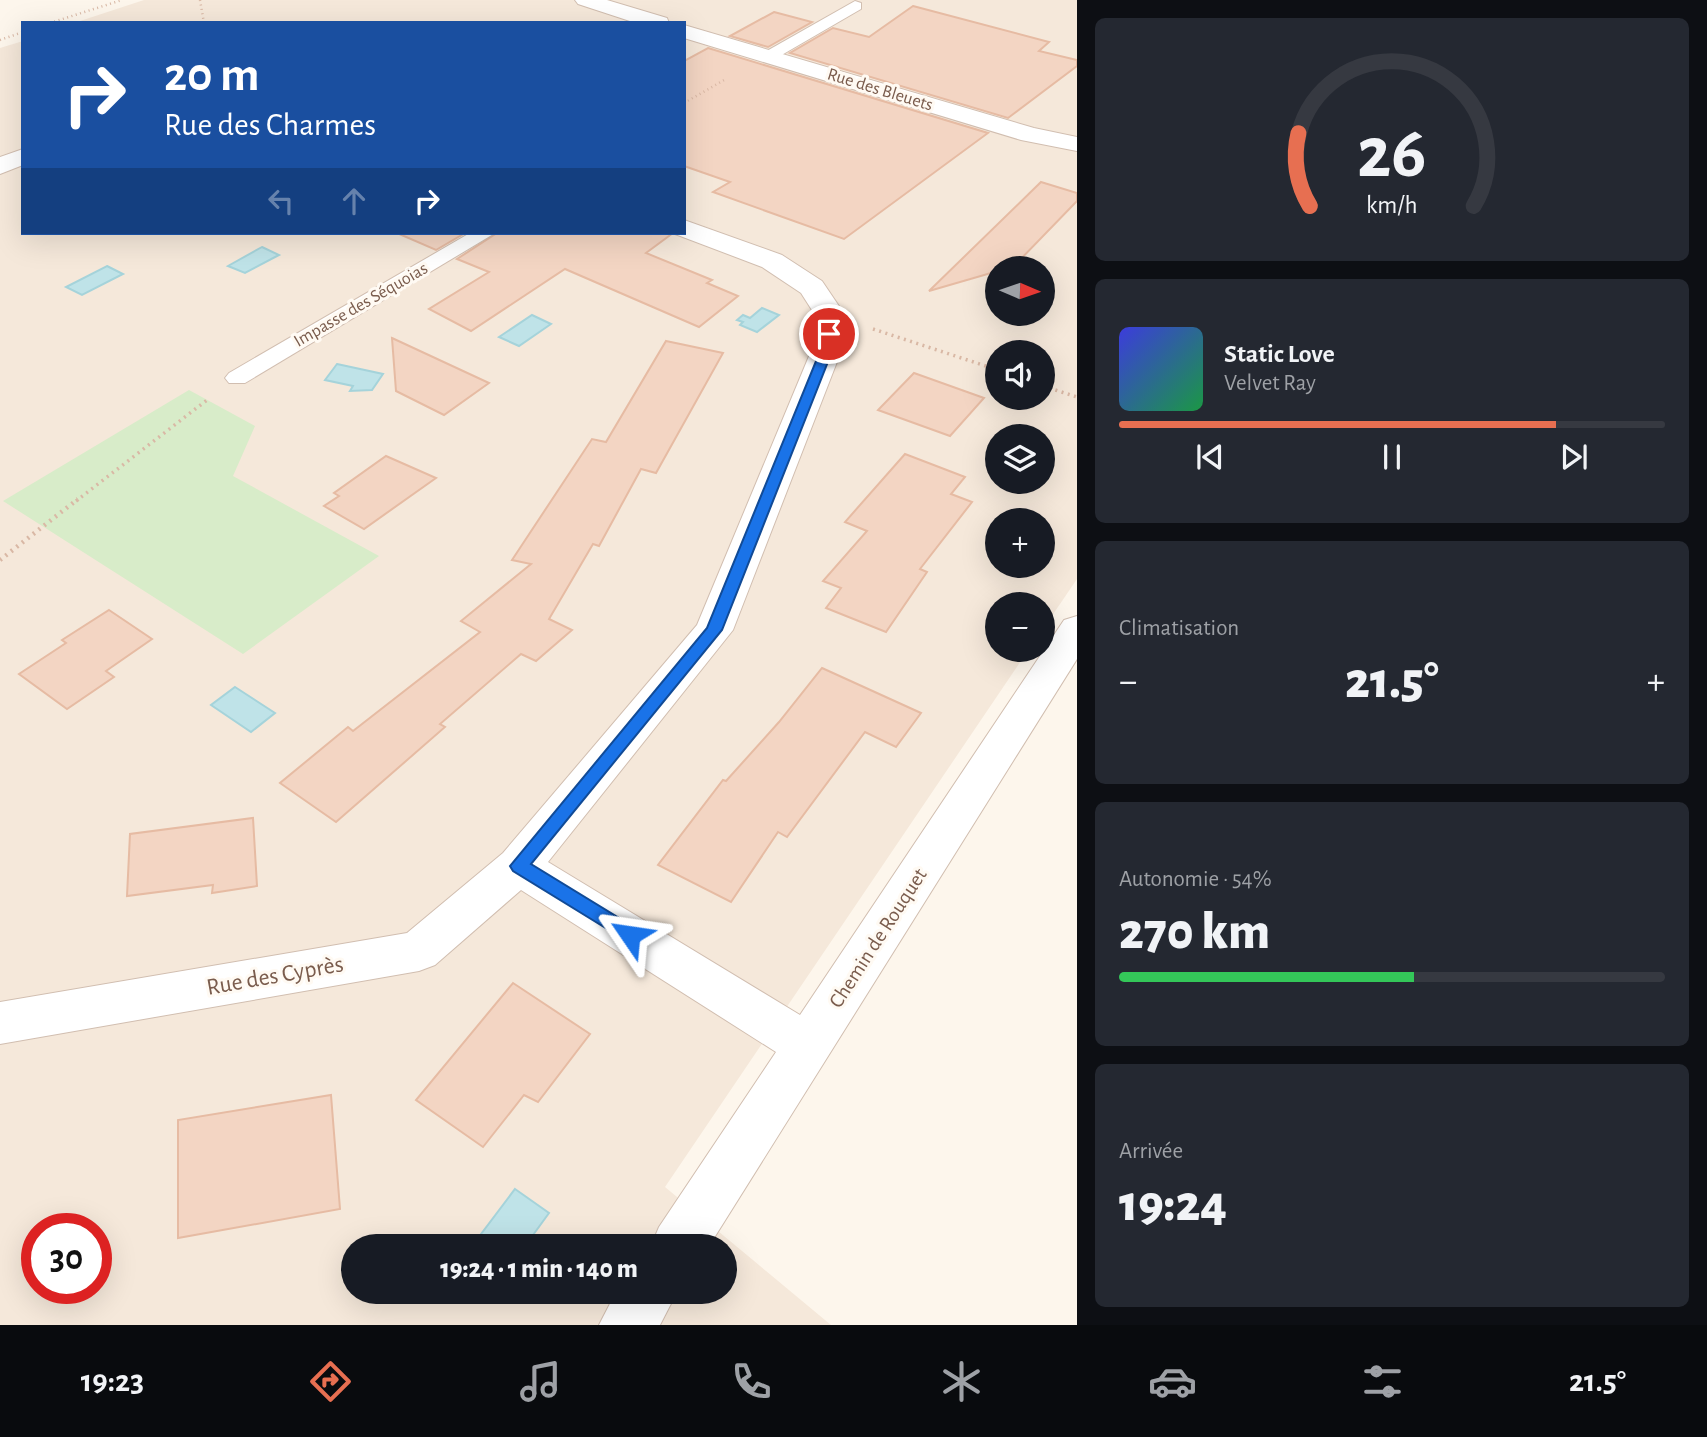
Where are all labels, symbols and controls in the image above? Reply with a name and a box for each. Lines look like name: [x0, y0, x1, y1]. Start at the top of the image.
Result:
icon: right: [49, 49, 140, 140]
text: 20 m: [164, 51, 260, 100]
street label: Rue des Bleuets: [825, 65, 935, 115]
text: Rue des Charmes: [164, 109, 376, 141]
text: 26: [1357, 118, 1427, 191]
icon: left: [262, 182, 300, 220]
icon: ahead: [335, 182, 373, 220]
icon: right: [408, 182, 446, 220]
text: km/h: [1366, 193, 1418, 218]
north arrow: [985, 256, 1055, 326]
map controls: [985, 256, 1055, 662]
street label: Impasse des Séquoias: [291, 259, 431, 351]
pin: [799, 304, 859, 364]
icon: arrive: [810, 315, 848, 353]
button: sound: [985, 340, 1055, 410]
text: Static Love: [1224, 341, 1335, 367]
text: Velvet Ray: [1224, 372, 1316, 395]
button: layers: [985, 424, 1055, 494]
icon: previous: [1191, 438, 1229, 476]
icon: pause: [1373, 438, 1411, 476]
icon: next: [1555, 438, 1593, 476]
button: +: [985, 508, 1055, 578]
button: −: [985, 592, 1055, 662]
text: Climatisation: [1119, 617, 1239, 640]
text: 21.5°: [1345, 655, 1439, 707]
text: −: [1119, 663, 1137, 701]
text: +: [1647, 663, 1665, 701]
street label: Chemin de Rouquet: [825, 864, 931, 1011]
text: Autonomie · 54%: [1119, 868, 1272, 891]
position arrow: [593, 898, 667, 972]
text: 270 km: [1119, 906, 1270, 958]
street label: Rue des Cyprès: [205, 952, 345, 1000]
text: Arrivée: [1119, 1140, 1183, 1163]
text: 19:24: [1119, 1178, 1227, 1230]
speed limit sign: 30: [21, 1213, 112, 1304]
text: 19:24 · 1 min · 140 m: [440, 1256, 638, 1282]
icon: directions: [306, 1357, 355, 1406]
icon: music: [516, 1357, 565, 1406]
icon: phone: [727, 1357, 776, 1406]
icon: climate: [937, 1357, 986, 1406]
icon: car: [1148, 1357, 1197, 1406]
icon: filters: [1358, 1357, 1407, 1406]
text: 19:23: [81, 1365, 144, 1397]
text: 21.5°: [1569, 1365, 1626, 1397]

